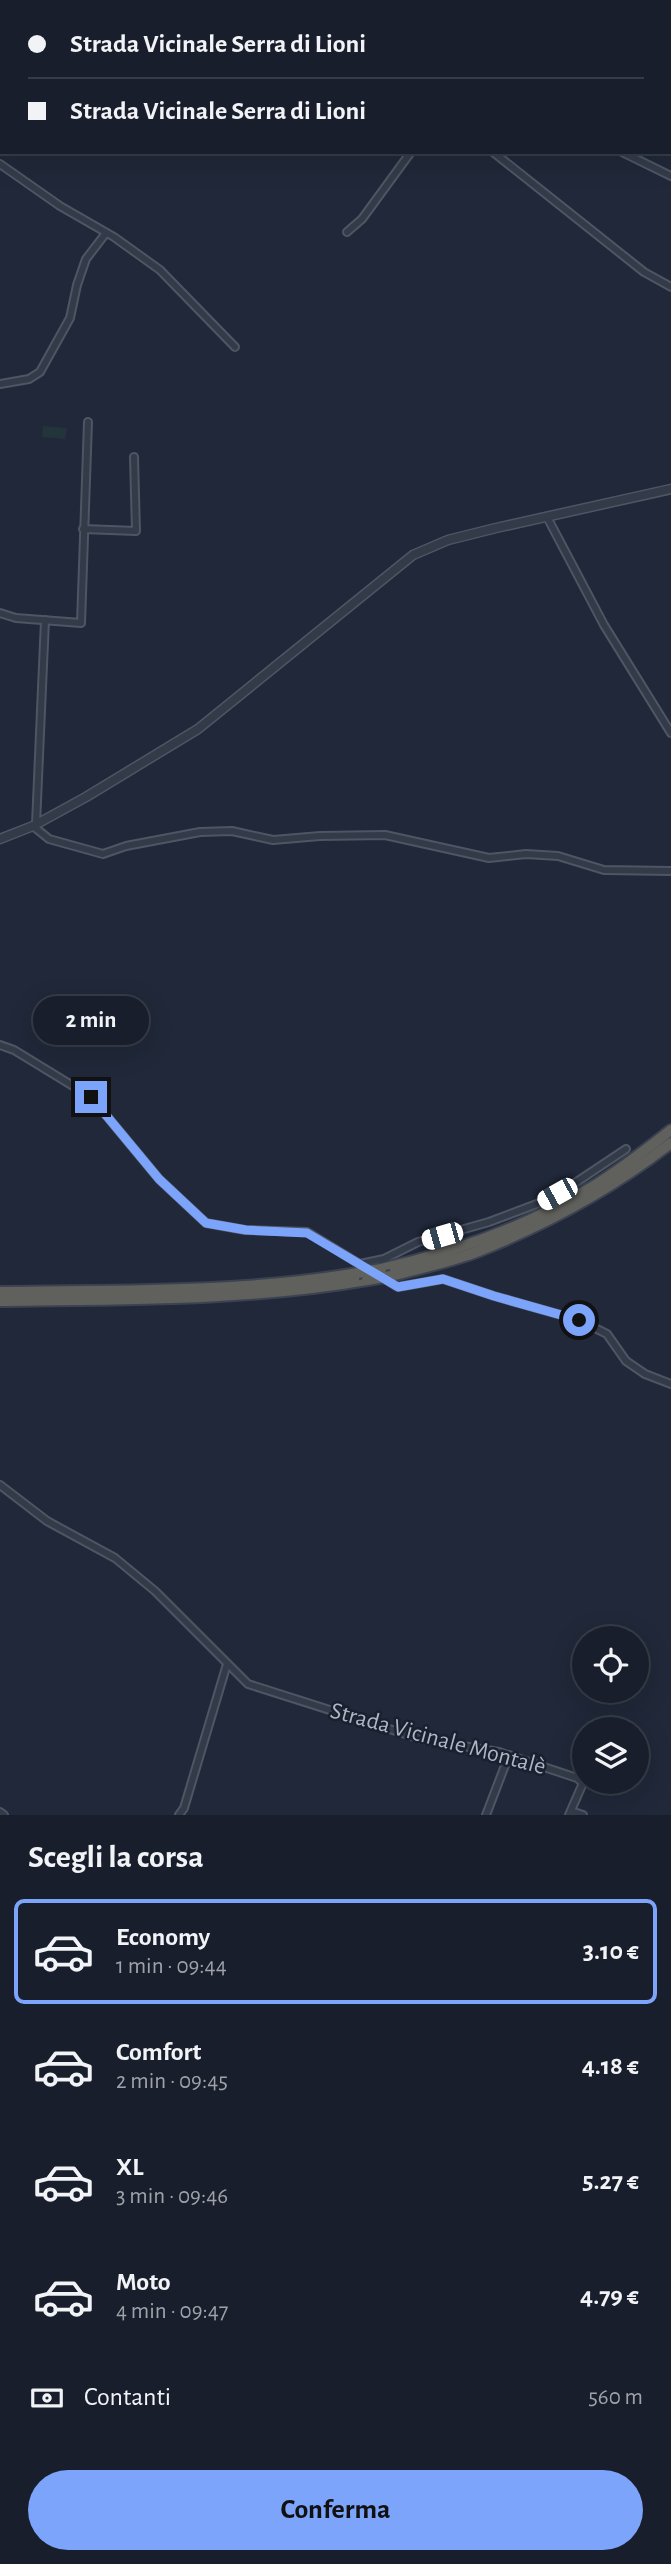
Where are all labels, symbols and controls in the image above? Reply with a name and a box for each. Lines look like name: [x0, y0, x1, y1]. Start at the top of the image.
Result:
text: Strada Vicinale Serra di Lioni: [70, 31, 366, 57]
text: Strada Vicinale Serra di Lioni: [70, 98, 366, 124]
callout: 2 min: [33, 996, 149, 1044]
text: 2 min: [65, 1009, 117, 1032]
route end: [75, 1081, 107, 1113]
car: [534, 1175, 581, 1213]
car: [419, 1220, 466, 1252]
route start: [563, 1304, 595, 1336]
map controls: [572, 1626, 649, 1794]
button: locate: [572, 1626, 649, 1703]
street label: Strada Vicinale Montalè: [328, 1699, 548, 1779]
button: layers: [572, 1717, 649, 1794]
text: Scegli la corsa: [28, 1841, 204, 1873]
icon: car: [32, 1920, 95, 1983]
text: Economy: [116, 1924, 210, 1950]
text: 3.10 €: [583, 1938, 639, 1964]
text: 1 min · 09:44: [116, 1955, 227, 1978]
icon: car: [32, 2035, 95, 2098]
text: Comfort: [116, 2039, 201, 2065]
text: 4.18 €: [582, 2053, 639, 2079]
text: 2 min · 09:45: [116, 2070, 228, 2093]
icon: car: [32, 2150, 95, 2213]
text: XL: [116, 2154, 143, 2180]
text: 5.27 €: [582, 2168, 639, 2194]
text: 3 min · 09:46: [116, 2185, 228, 2208]
icon: car: [32, 2265, 95, 2328]
text: Moto: [116, 2269, 171, 2295]
text: 4.79 €: [580, 2283, 639, 2309]
text: 4 min · 09:47: [116, 2300, 228, 2323]
icon: cash: [28, 2379, 66, 2417]
text: Contanti: [84, 2384, 171, 2410]
text: 560 m: [588, 2386, 643, 2409]
button: Conferma: [28, 2470, 643, 2550]

